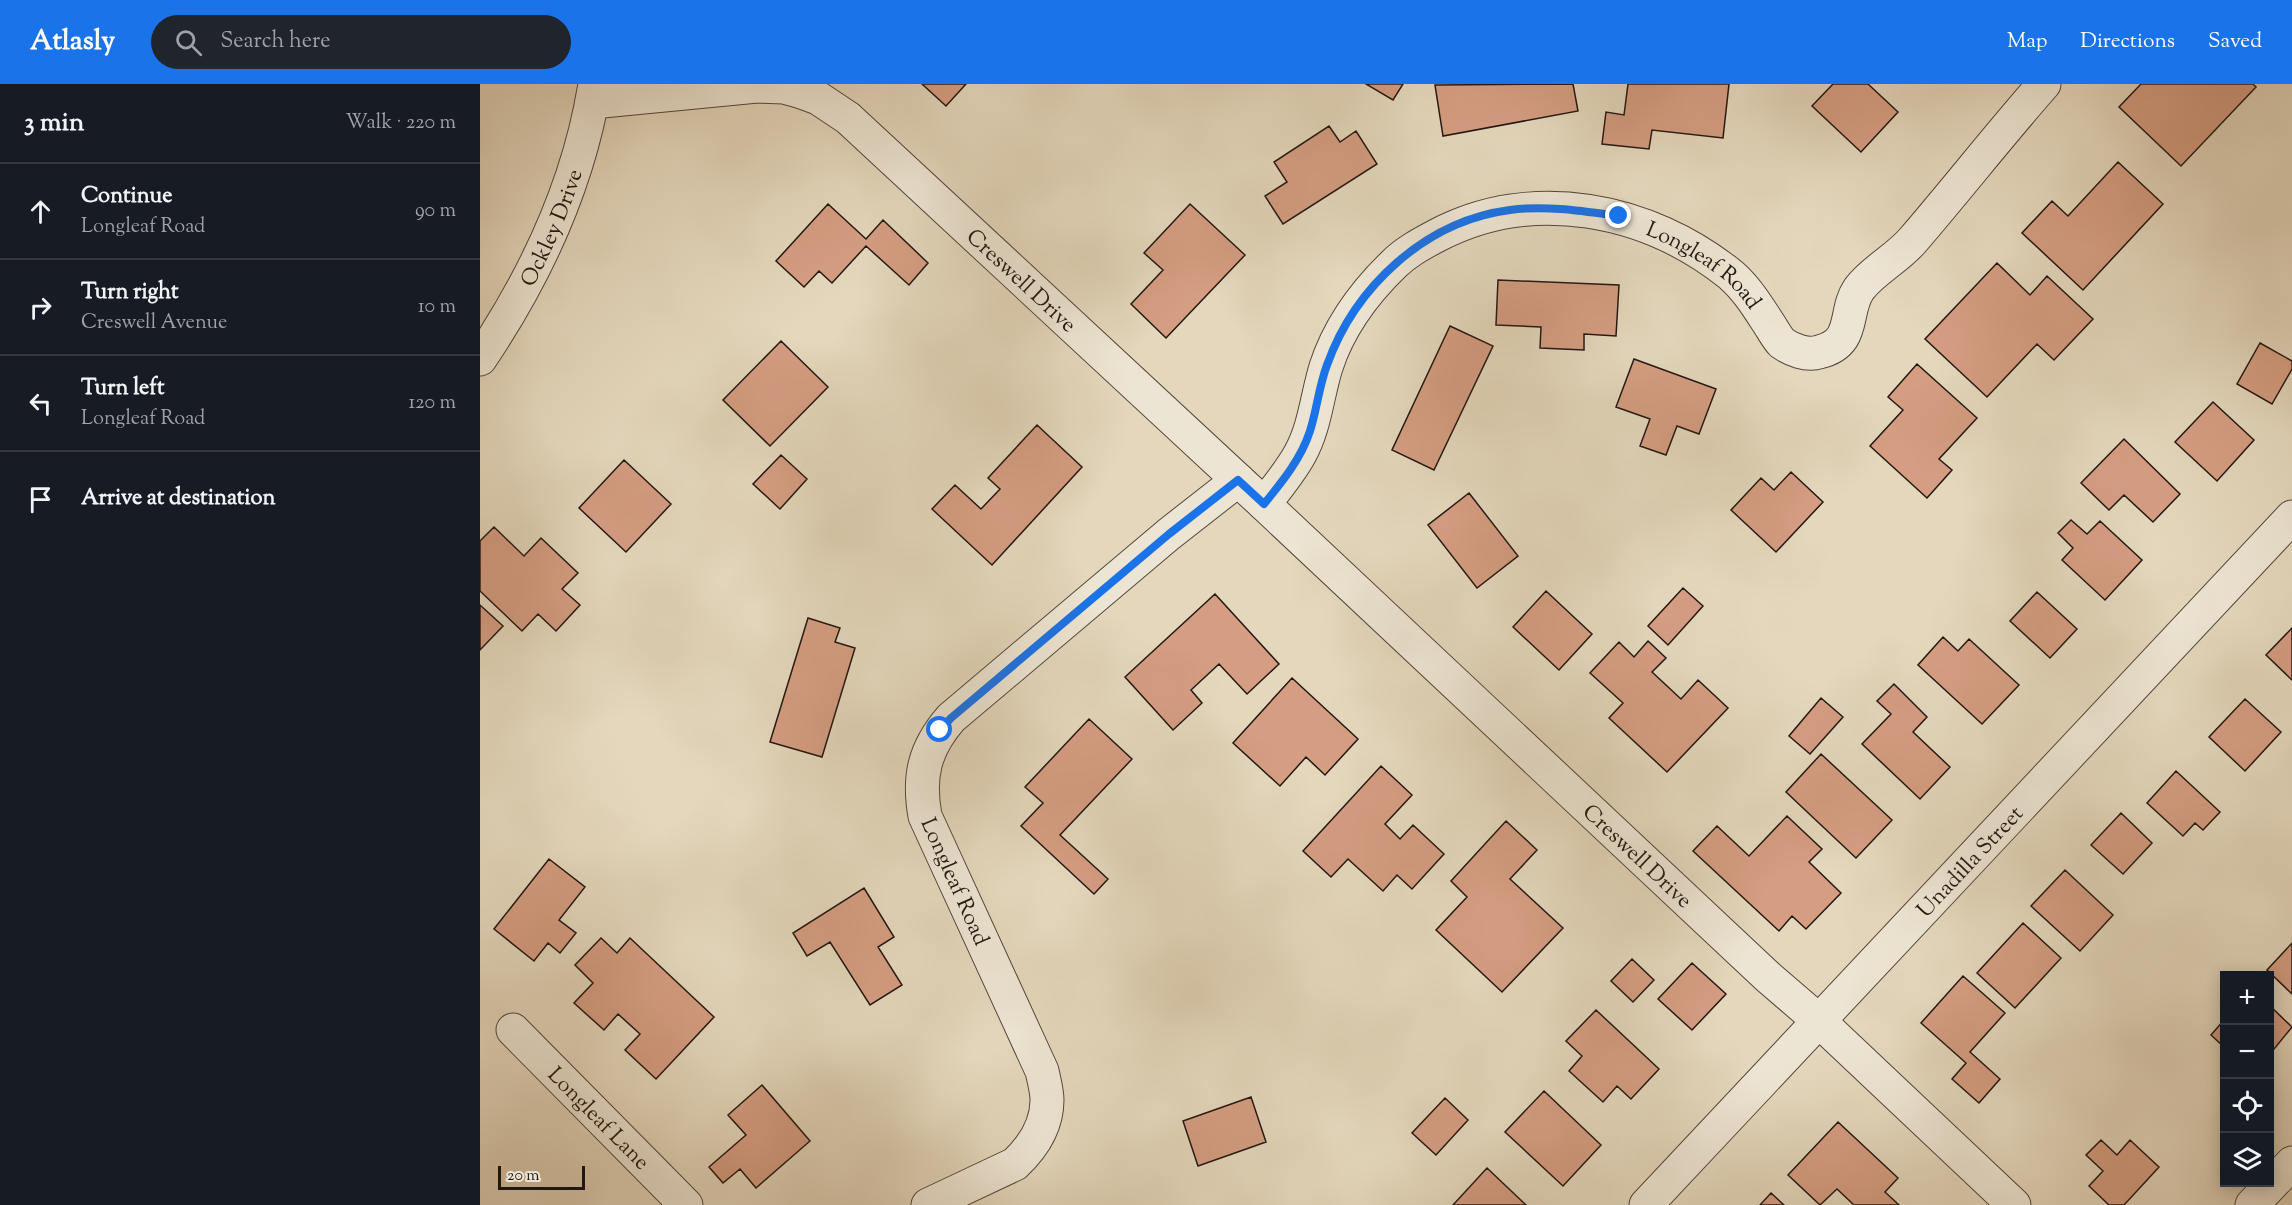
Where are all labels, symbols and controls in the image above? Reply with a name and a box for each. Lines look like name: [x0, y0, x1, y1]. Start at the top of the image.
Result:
search box: [151, 15, 571, 69]
text: Atlasly: [30, 22, 115, 62]
icon: search: [172, 26, 205, 59]
text: Search here: [220, 26, 331, 58]
text: Map: [2007, 27, 2047, 57]
text: Directions: [2080, 27, 2175, 57]
text: Saved: [2208, 27, 2262, 57]
text: 3 min: [24, 105, 84, 142]
text: Walk · 220 m: [345, 109, 456, 138]
street label: Ockley Drive: [514, 165, 593, 293]
text: Continue: [81, 181, 172, 213]
icon: ahead: [24, 195, 57, 228]
text: 90 m: [415, 197, 456, 226]
route end: [1605, 202, 1631, 228]
text: Longleaf Road: [81, 213, 205, 242]
street label: Longleaf Road: [1641, 215, 1768, 317]
street label: Creswell Drive: [958, 222, 1083, 341]
text: Turn right: [81, 277, 178, 309]
icon: right: [24, 291, 57, 324]
text: 10 m: [418, 293, 456, 322]
text: Creswell Avenue: [81, 309, 227, 338]
text: Turn left: [81, 373, 164, 405]
icon: left: [24, 387, 57, 420]
text: 120 m: [408, 389, 456, 418]
text: Longleaf Road: [81, 405, 205, 434]
icon: arrive: [24, 483, 57, 516]
text: Arrive at destination: [81, 483, 276, 515]
route start: [926, 716, 952, 742]
street label: Creswell Drive: [1574, 798, 1698, 917]
street label: Unadilla Street: [1911, 799, 2032, 926]
street label: Longleaf Road: [911, 813, 996, 951]
map controls: [2220, 971, 2274, 1187]
button: +: [2220, 971, 2274, 1025]
button: −: [2220, 1025, 2274, 1079]
street label: Longleaf Lane: [539, 1061, 656, 1178]
button: locate: [2220, 1079, 2274, 1133]
button: layers: [2220, 1133, 2274, 1187]
scale bar: [498, 1163, 585, 1190]
text: 20 m: [507, 1165, 540, 1188]

